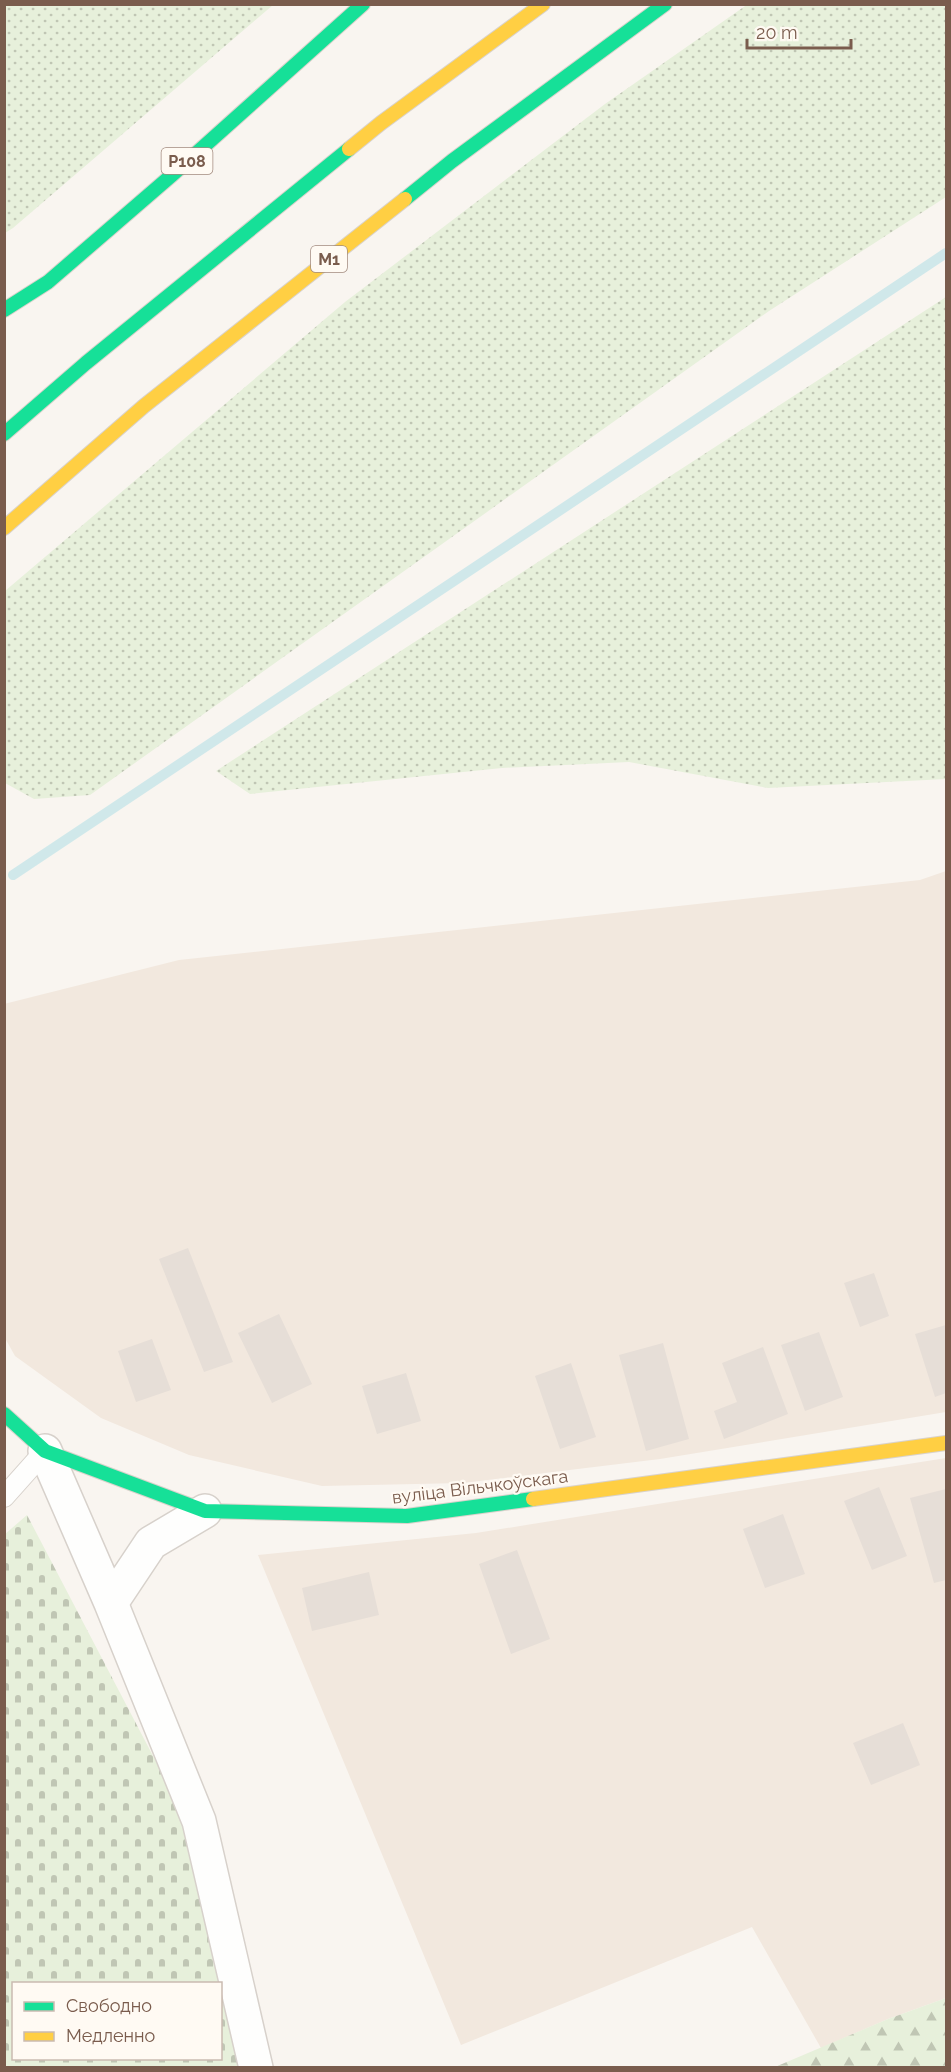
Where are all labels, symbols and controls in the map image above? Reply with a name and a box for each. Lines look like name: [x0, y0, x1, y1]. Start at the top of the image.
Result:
scale bar: [747, 12, 850, 50]
text: 20 m: [756, 22, 798, 43]
road number: Р108: [162, 148, 213, 174]
road number: М1: [311, 246, 347, 272]
street label: вуліца Вільчкоўскага: [391, 1465, 569, 1508]
legend: [12, 1982, 222, 2060]
text: Свободно: [66, 1995, 152, 2016]
text: Медленно: [66, 2025, 155, 2046]

